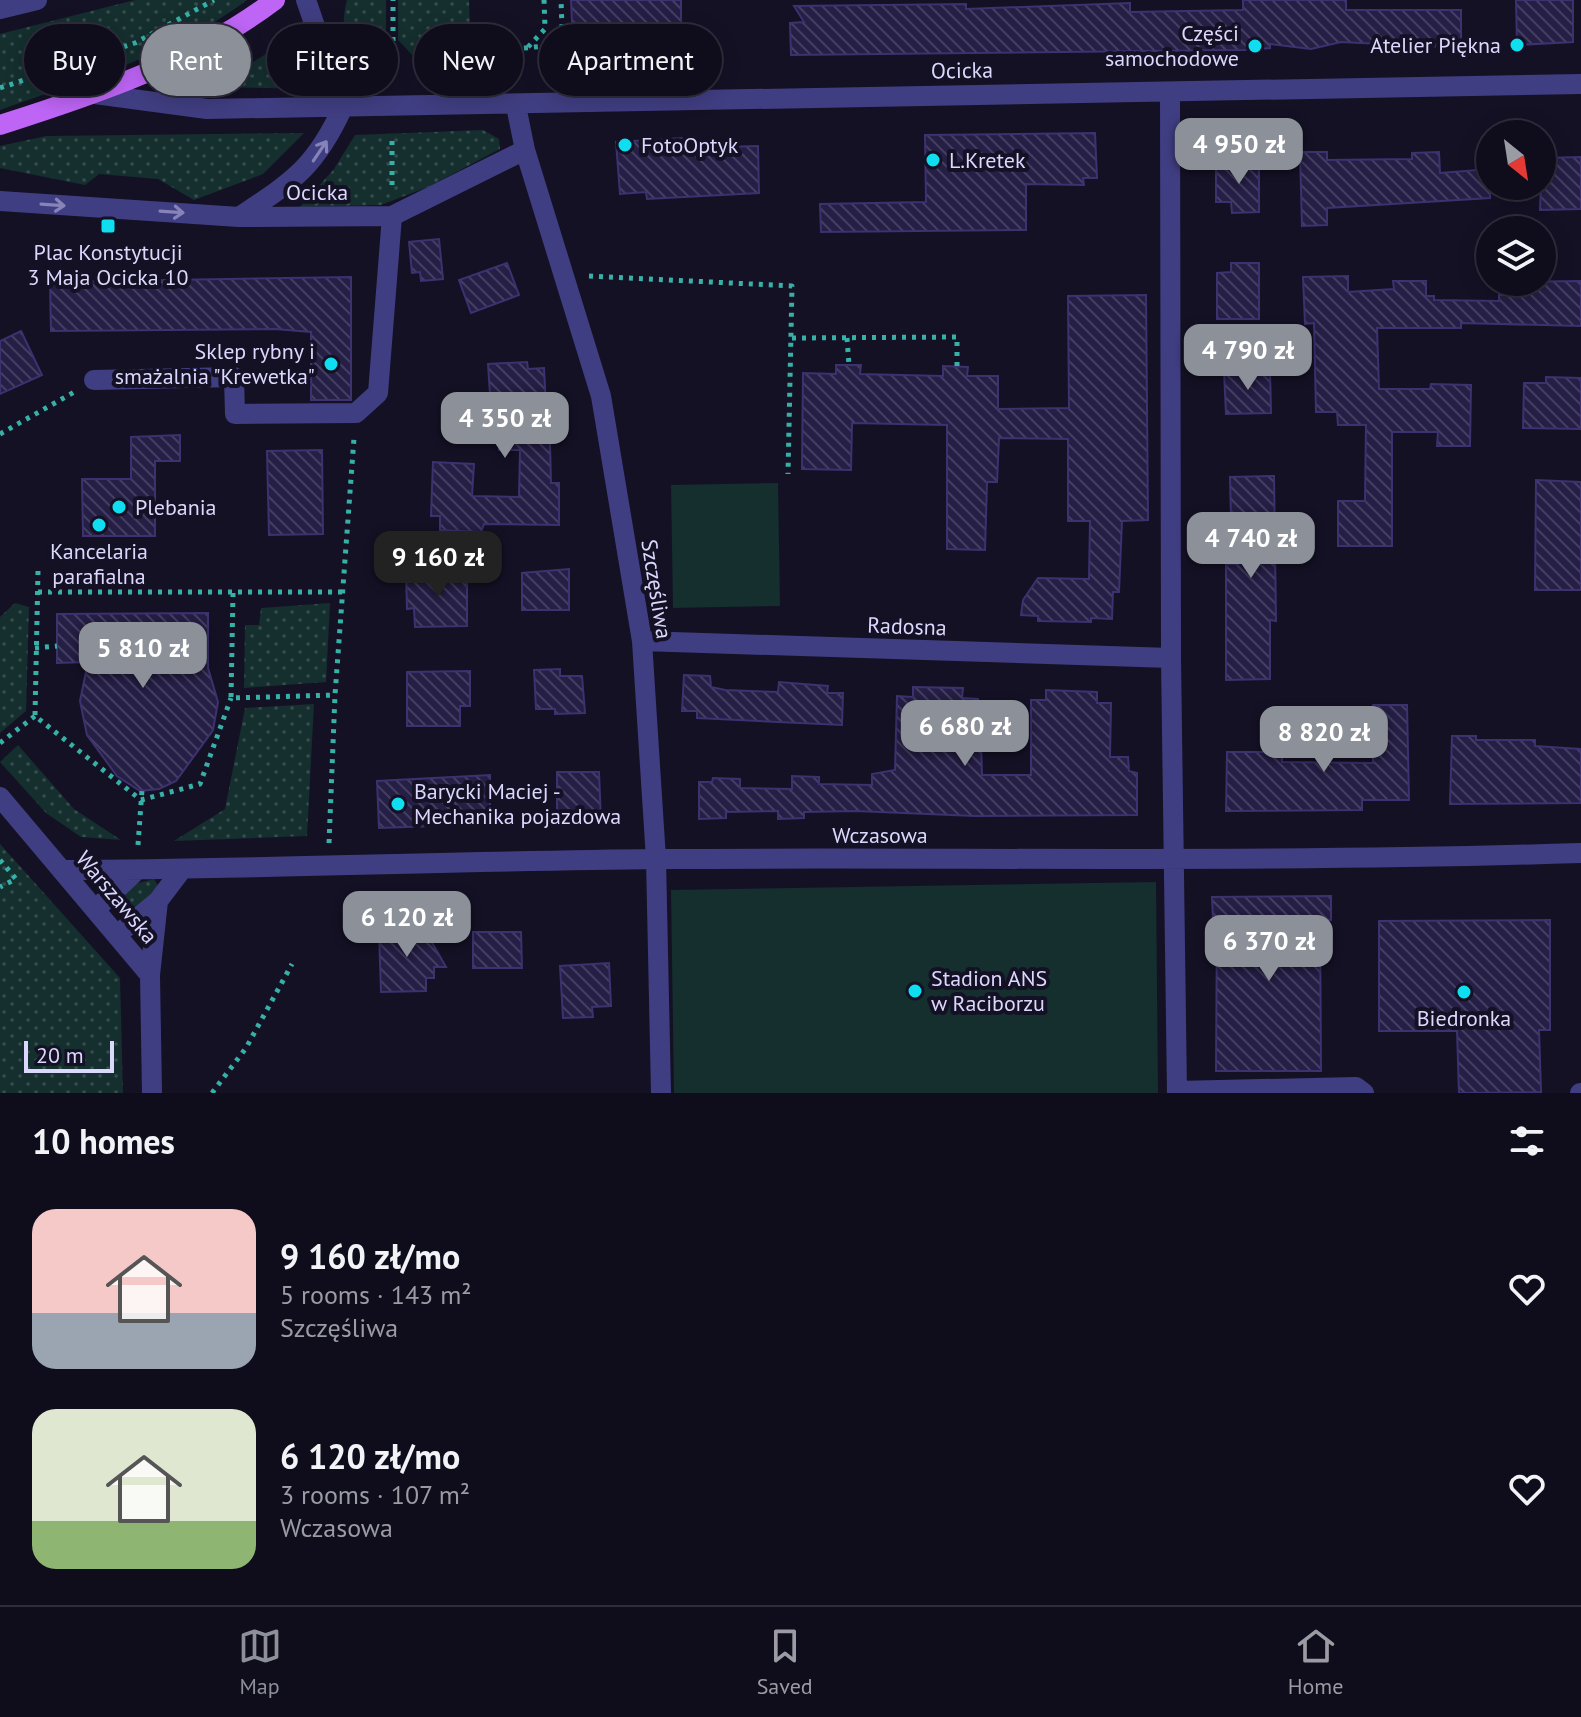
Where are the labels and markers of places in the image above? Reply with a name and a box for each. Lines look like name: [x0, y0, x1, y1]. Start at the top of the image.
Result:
place label: Części samochodowe: [1105, 19, 1239, 72]
place label: Atelier Piękna: [1370, 31, 1501, 59]
marker: Atelier Piękna: [1508, 36, 1526, 54]
marker: Części samochodowe: [1246, 37, 1264, 55]
pin: 4 950 zł: [1156, 118, 1322, 186]
place label: FotoOptyk: [641, 131, 739, 159]
marker: FotoOptyk: [616, 136, 634, 154]
place label: L.Kretek: [949, 146, 1026, 174]
marker: L.Kretek: [924, 151, 942, 169]
marker: Plac Konstytucji 3 Maja Ocicka 10: [99, 217, 117, 235]
place label: Plac Konstytucji 3 Maja Ocicka 10: [28, 238, 188, 291]
pin: 4 790 zł: [1165, 324, 1331, 392]
place label: Sklep rybny i smażalnia "Krewetka": [115, 337, 315, 390]
marker: Sklep rybny i smażalnia "Krewetka": [322, 355, 340, 373]
pin: 4 350 zł: [422, 392, 588, 460]
place label: Plebania: [135, 493, 217, 521]
marker: Plebania: [110, 498, 128, 516]
pin: 4 740 zł: [1168, 512, 1334, 580]
marker: Kancelaria parafialna: [90, 516, 108, 534]
pin: 9 160 zł: [355, 531, 521, 599]
place label: Kancelaria parafialna: [50, 537, 148, 590]
pin: 5 810 zł: [60, 622, 226, 690]
pin: 6 680 zł: [882, 700, 1048, 768]
pin: 8 820 zł: [1241, 706, 1407, 774]
place label: Barycki Maciej - Mechanika pojazdowa: [414, 777, 621, 830]
marker: Barycki Maciej - Mechanika pojazdowa: [389, 795, 407, 813]
pin: 6 120 zł: [324, 891, 490, 959]
pin: 6 370 zł: [1186, 915, 1352, 983]
place label: Stadion ANS w Raciborzu: [931, 964, 1047, 1017]
marker: Stadion ANS w Raciborzu: [906, 982, 924, 1000]
marker: Biedronka: [1455, 983, 1473, 1001]
place label: Biedronka: [1417, 1004, 1511, 1032]

